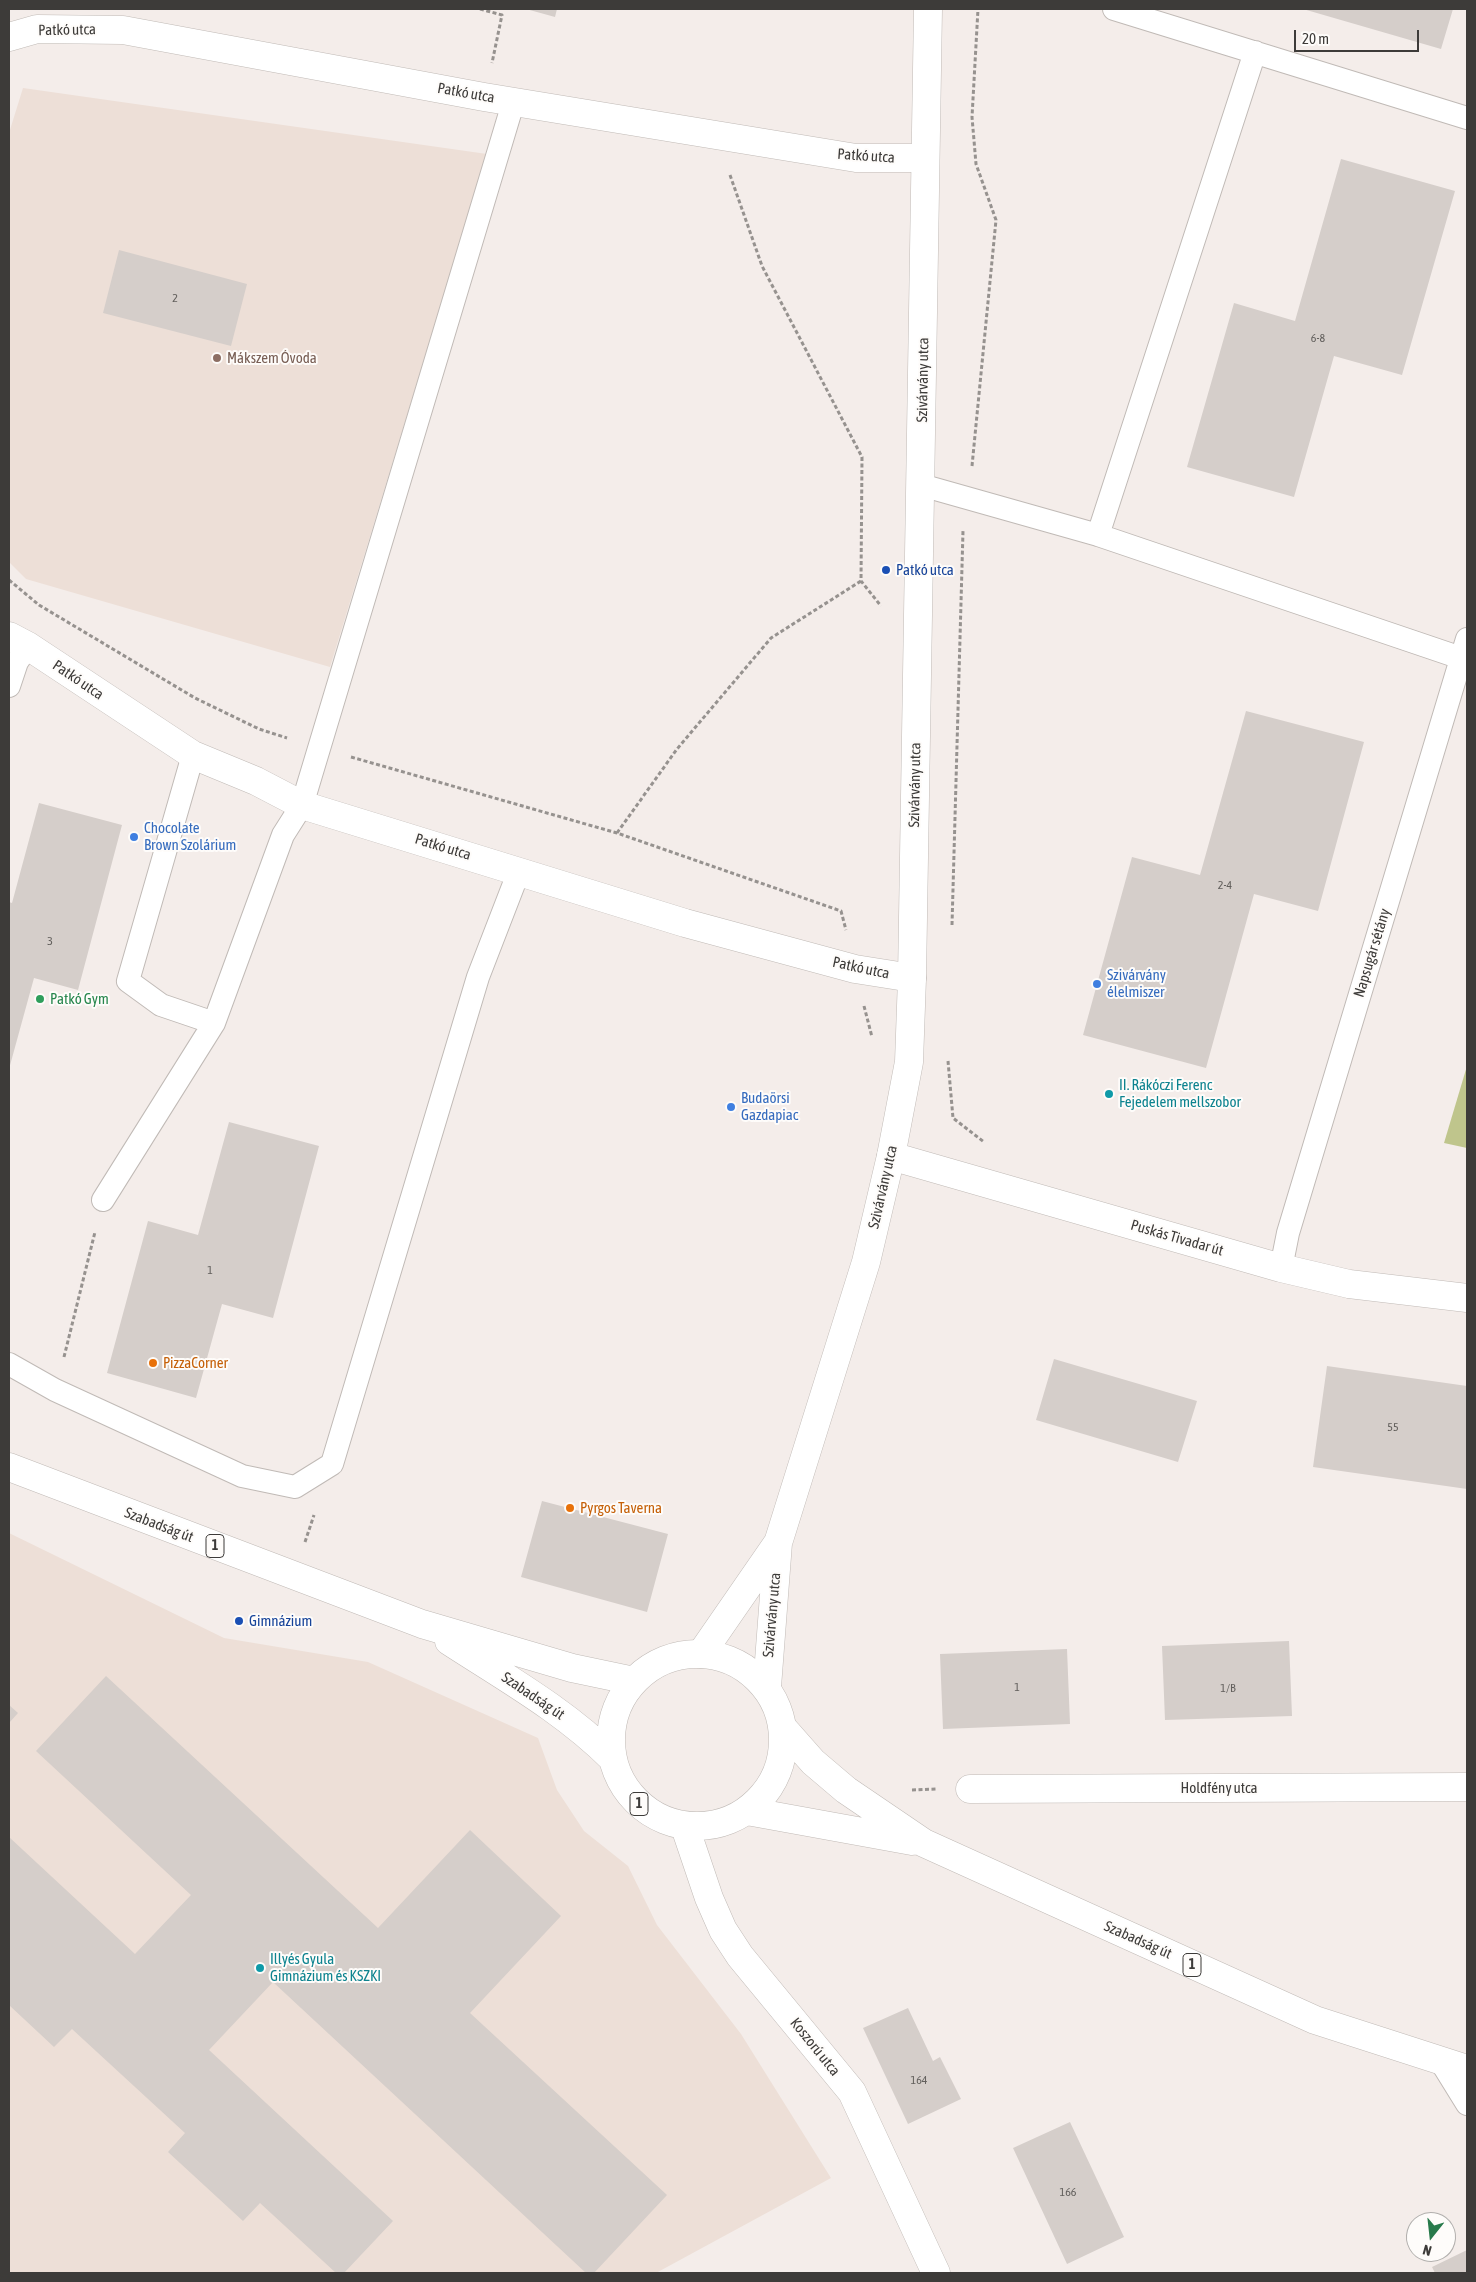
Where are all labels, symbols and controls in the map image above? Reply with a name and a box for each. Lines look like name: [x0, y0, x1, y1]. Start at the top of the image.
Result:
street label: Patkó utca: [38, 20, 96, 40]
scale bar: [1296, 20, 1421, 52]
text: 20 m: [1302, 30, 1329, 47]
street label: Patkó utca: [436, 79, 496, 107]
street label: Patkó utca: [837, 145, 895, 167]
house number: 2: [172, 291, 178, 305]
house number: 6-8: [1311, 331, 1325, 345]
street label: Szivárvány utca: [913, 337, 933, 423]
place label: Mákszem Óvoda: [227, 349, 317, 367]
marker: Mákszem Óvoda: [211, 352, 223, 364]
place label: Patkó utca: [896, 561, 954, 579]
marker: Patkó utca: [880, 564, 892, 576]
street label: Patkó utca: [49, 656, 107, 704]
street label: Szivárvány utca: [905, 742, 925, 828]
place label: Chocolate Brown Szolárium: [144, 819, 236, 854]
street label: Patkó utca: [413, 830, 473, 864]
marker: Chocolate Brown Szolárium: [128, 831, 140, 843]
house number: 2-4: [1218, 878, 1232, 892]
street label: Napsugár sétány: [1350, 906, 1394, 1000]
house number: 3: [47, 934, 53, 948]
street label: Patkó utca: [831, 953, 891, 983]
place label: Szivárvány élelmiszer: [1107, 966, 1166, 1001]
marker: Szivárvány élelmiszer: [1091, 978, 1103, 990]
place label: Patkó Gym: [50, 990, 109, 1008]
marker: Patkó Gym: [34, 993, 46, 1005]
place label: II. Rákóczi Ferenc Fejedelem mellszobor: [1119, 1076, 1241, 1111]
marker: II. Rákóczi Ferenc Fejedelem mellszobor: [1103, 1088, 1115, 1100]
place label: Budaörsi Gazdapiac: [741, 1089, 798, 1124]
marker: Budaörsi Gazdapiac: [725, 1101, 737, 1113]
street label: Szivárvány utca: [865, 1144, 901, 1230]
street label: Puskás Tivadar út: [1129, 1216, 1225, 1260]
house number: 1: [207, 1263, 213, 1277]
place label: PizzaCorner: [163, 1354, 228, 1372]
marker: PizzaCorner: [147, 1357, 159, 1369]
house number: 55: [1387, 1420, 1399, 1434]
place label: Pyrgos Taverna: [580, 1499, 662, 1517]
marker: Pyrgos Taverna: [564, 1502, 576, 1514]
street label: Szabadság út: [122, 1504, 196, 1546]
road number: 1: [206, 1534, 224, 1558]
street label: Szivárvány utca: [759, 1572, 785, 1658]
place label: Gimnázium: [249, 1612, 312, 1630]
marker: Gimnázium: [233, 1615, 245, 1627]
street label: Szabadság út: [498, 1668, 568, 1724]
house number: 1: [1014, 1680, 1020, 1694]
house number: 1/B: [1220, 1681, 1236, 1695]
street label: Holdfény utca: [1180, 1779, 1258, 1797]
road number: 1: [630, 1792, 648, 1816]
street label: Szabadság út: [1101, 1917, 1175, 1963]
place label: Illyés Gyula Gimnázium és KSZKI: [270, 1950, 381, 1985]
road number: 1: [1183, 1954, 1201, 1976]
marker: Illyés Gyula Gimnázium és KSZKI: [254, 1962, 266, 1974]
street label: Koszorú utca: [786, 2014, 844, 2080]
house number: 164: [911, 2073, 927, 2087]
house number: 166: [1060, 2185, 1076, 2199]
north arrow: [1406, 2212, 1456, 2262]
text: N: [1421, 2242, 1433, 2259]

